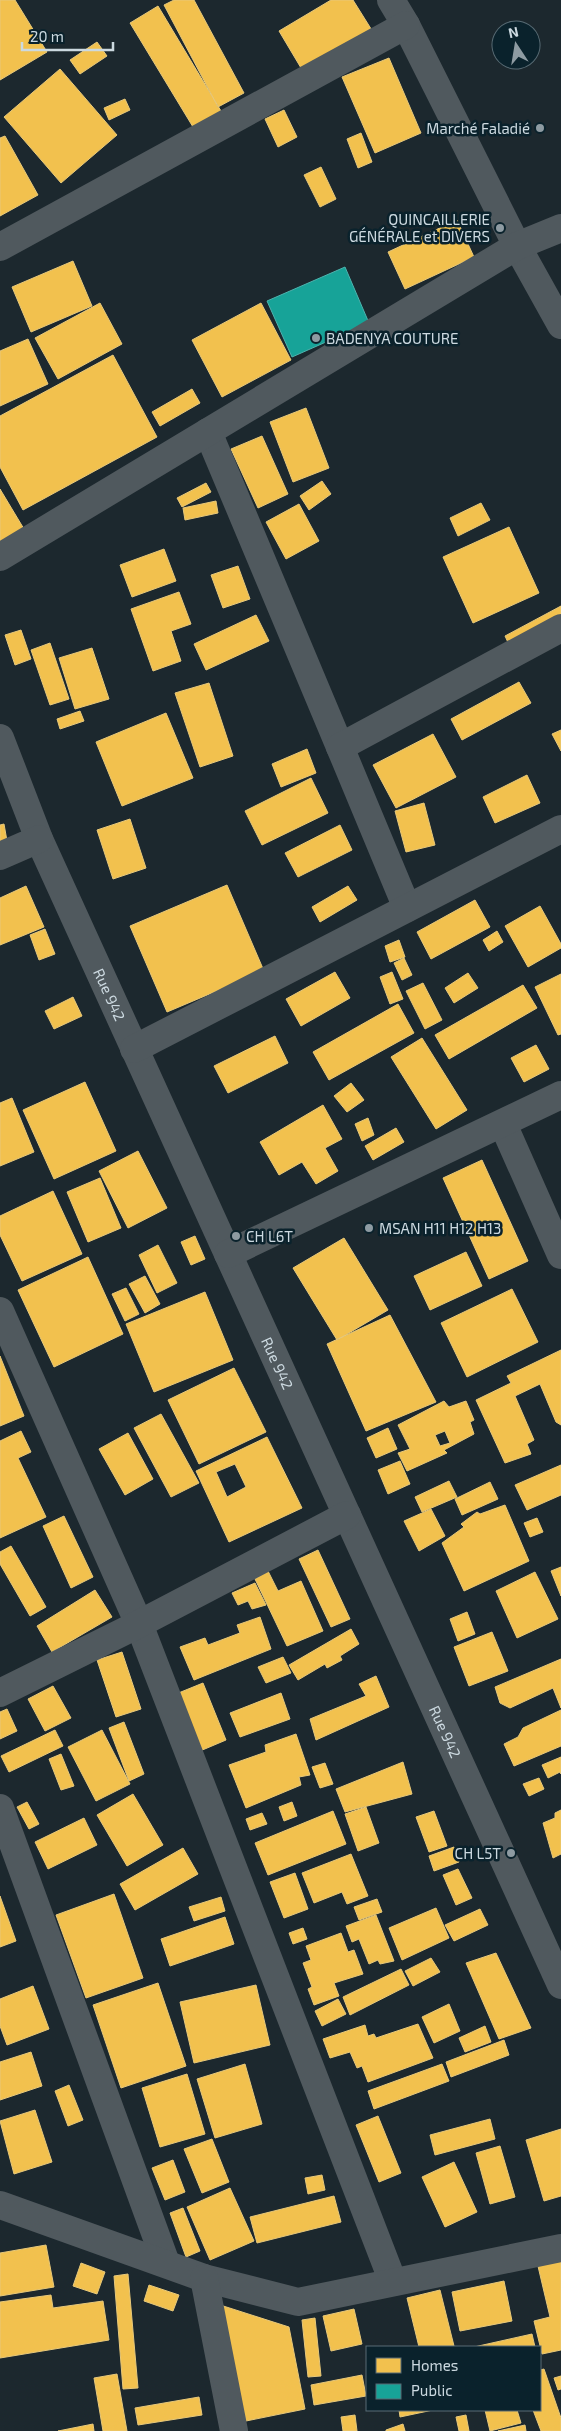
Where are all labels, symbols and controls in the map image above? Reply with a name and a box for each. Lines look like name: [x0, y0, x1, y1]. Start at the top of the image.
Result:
scale bar: [22, 20, 114, 52]
north arrow: [491, 20, 541, 70]
text: N: [506, 22, 520, 41]
text: 20 m: [30, 27, 64, 45]
place label: Marché Faladié: [426, 119, 530, 137]
marker: Marché Faladié: [534, 122, 546, 134]
place label: QUINCAILLERIE GÉNÉRALE et DIVERS: [349, 210, 490, 245]
marker: QUINCAILLERIE GÉNÉRALE et DIVERS: [494, 222, 506, 234]
place label: BADENYA COUTURE: [326, 329, 458, 347]
marker: BADENYA COUTURE: [310, 332, 322, 344]
street label: Rue 942: [90, 965, 129, 1023]
place label: MSAN H11 H12 H13: [379, 1219, 501, 1237]
marker: MSAN H11 H12 H13: [363, 1222, 375, 1234]
place label: CH L6T: [246, 1227, 293, 1245]
marker: CH L6T: [230, 1230, 242, 1242]
street label: Rue 942: [258, 1334, 297, 1392]
street label: Rue 942: [426, 1703, 465, 1761]
place label: CH L5T: [455, 1844, 501, 1862]
marker: CH L5T: [505, 1847, 517, 1859]
legend: [366, 2346, 541, 2411]
text: Homes: [411, 2356, 458, 2374]
text: Public: [411, 2381, 452, 2399]

